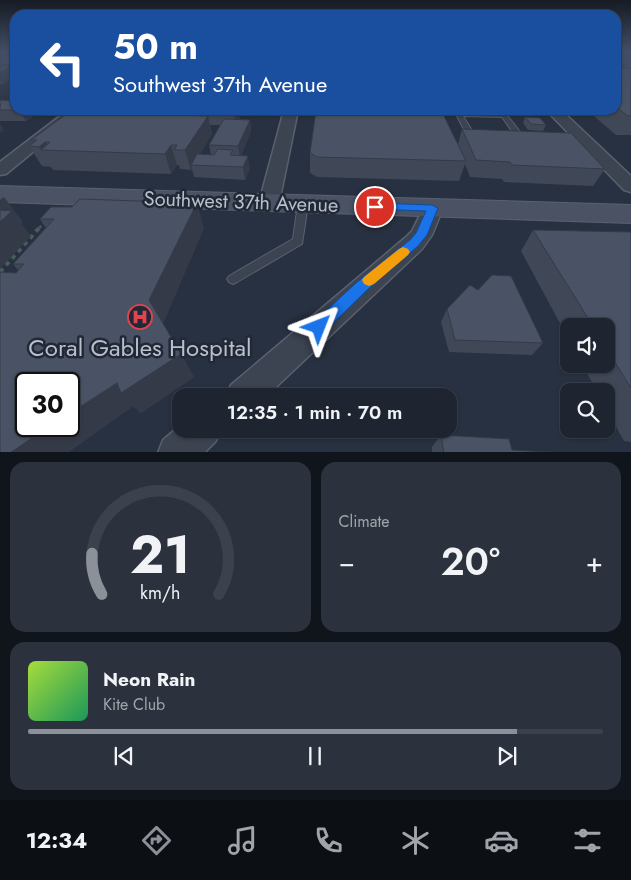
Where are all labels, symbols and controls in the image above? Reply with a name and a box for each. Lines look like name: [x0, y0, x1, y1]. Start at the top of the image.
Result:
text: 50 m: [113, 22, 198, 72]
icon: left: [30, 30, 95, 95]
text: Southwest 37th Avenue: [113, 68, 327, 100]
street label: Southwest 37th Avenue: [143, 184, 339, 220]
pin: [354, 186, 396, 228]
icon: arrive: [361, 193, 389, 221]
position arrow: [292, 300, 344, 352]
hospital icon: Coral Gables Hospital: [127, 304, 153, 330]
map controls: [560, 318, 615, 438]
button: sound: [560, 318, 615, 373]
place label: Coral Gables Hospital: [28, 330, 252, 365]
speed limit sign: 30: [15, 372, 80, 437]
button: search: [560, 383, 615, 438]
text: 12:35 · 1 min · 70 m: [227, 399, 402, 426]
text: Climate: [339, 510, 390, 533]
text: 21: [130, 517, 191, 593]
text: 20°: [441, 534, 500, 589]
text: −: [339, 542, 355, 583]
text: +: [586, 542, 603, 583]
text: km/h: [140, 580, 180, 606]
text: Neon Rain: [103, 666, 196, 693]
text: Kite Club: [103, 693, 165, 716]
icon: previous: [110, 742, 138, 770]
icon: pause: [301, 742, 329, 770]
icon: next: [493, 742, 521, 770]
icon: directions: [139, 823, 174, 858]
icon: music: [225, 823, 260, 858]
icon: phone: [311, 823, 346, 858]
icon: climate: [398, 823, 433, 858]
icon: car: [484, 823, 519, 858]
icon: filters: [570, 823, 605, 858]
text: 12:34: [26, 824, 87, 856]

